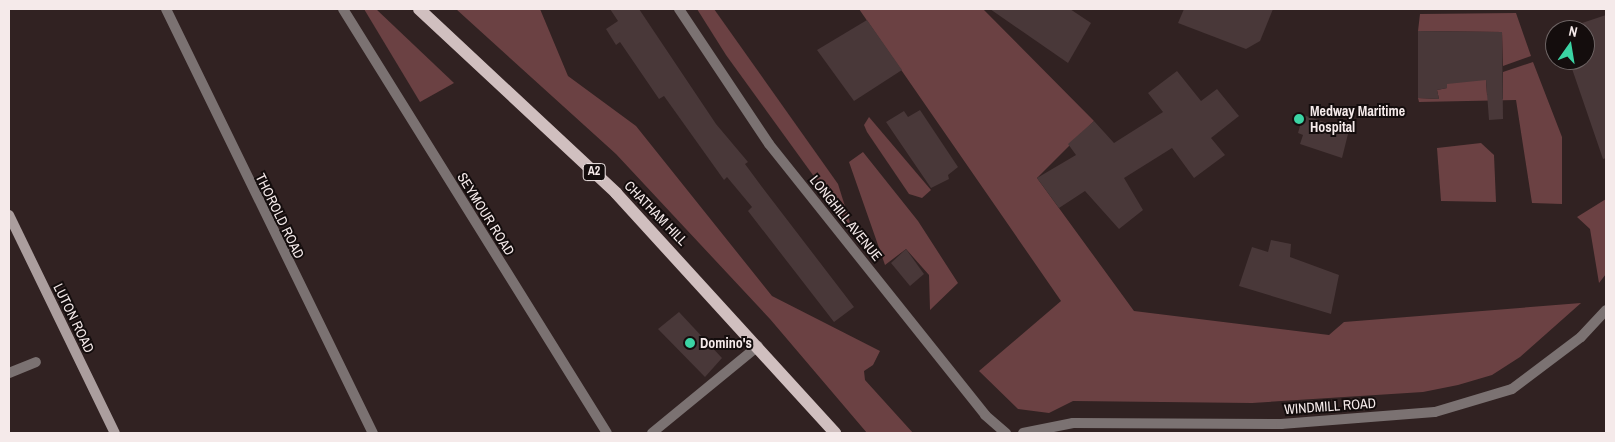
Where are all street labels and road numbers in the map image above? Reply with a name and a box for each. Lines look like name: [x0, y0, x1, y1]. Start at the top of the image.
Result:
road number: A2: [582, 162, 606, 182]
street label: SEYMOUR ROAD: [454, 170, 518, 258]
street label: THOROLD ROAD: [252, 171, 308, 261]
street label: LONGHILL AVENUE: [806, 171, 886, 265]
street label: CHATHAM HILL: [621, 177, 691, 249]
street label: LUTON ROAD: [50, 281, 98, 355]
street label: WINDMILL ROAD: [1283, 394, 1377, 418]

